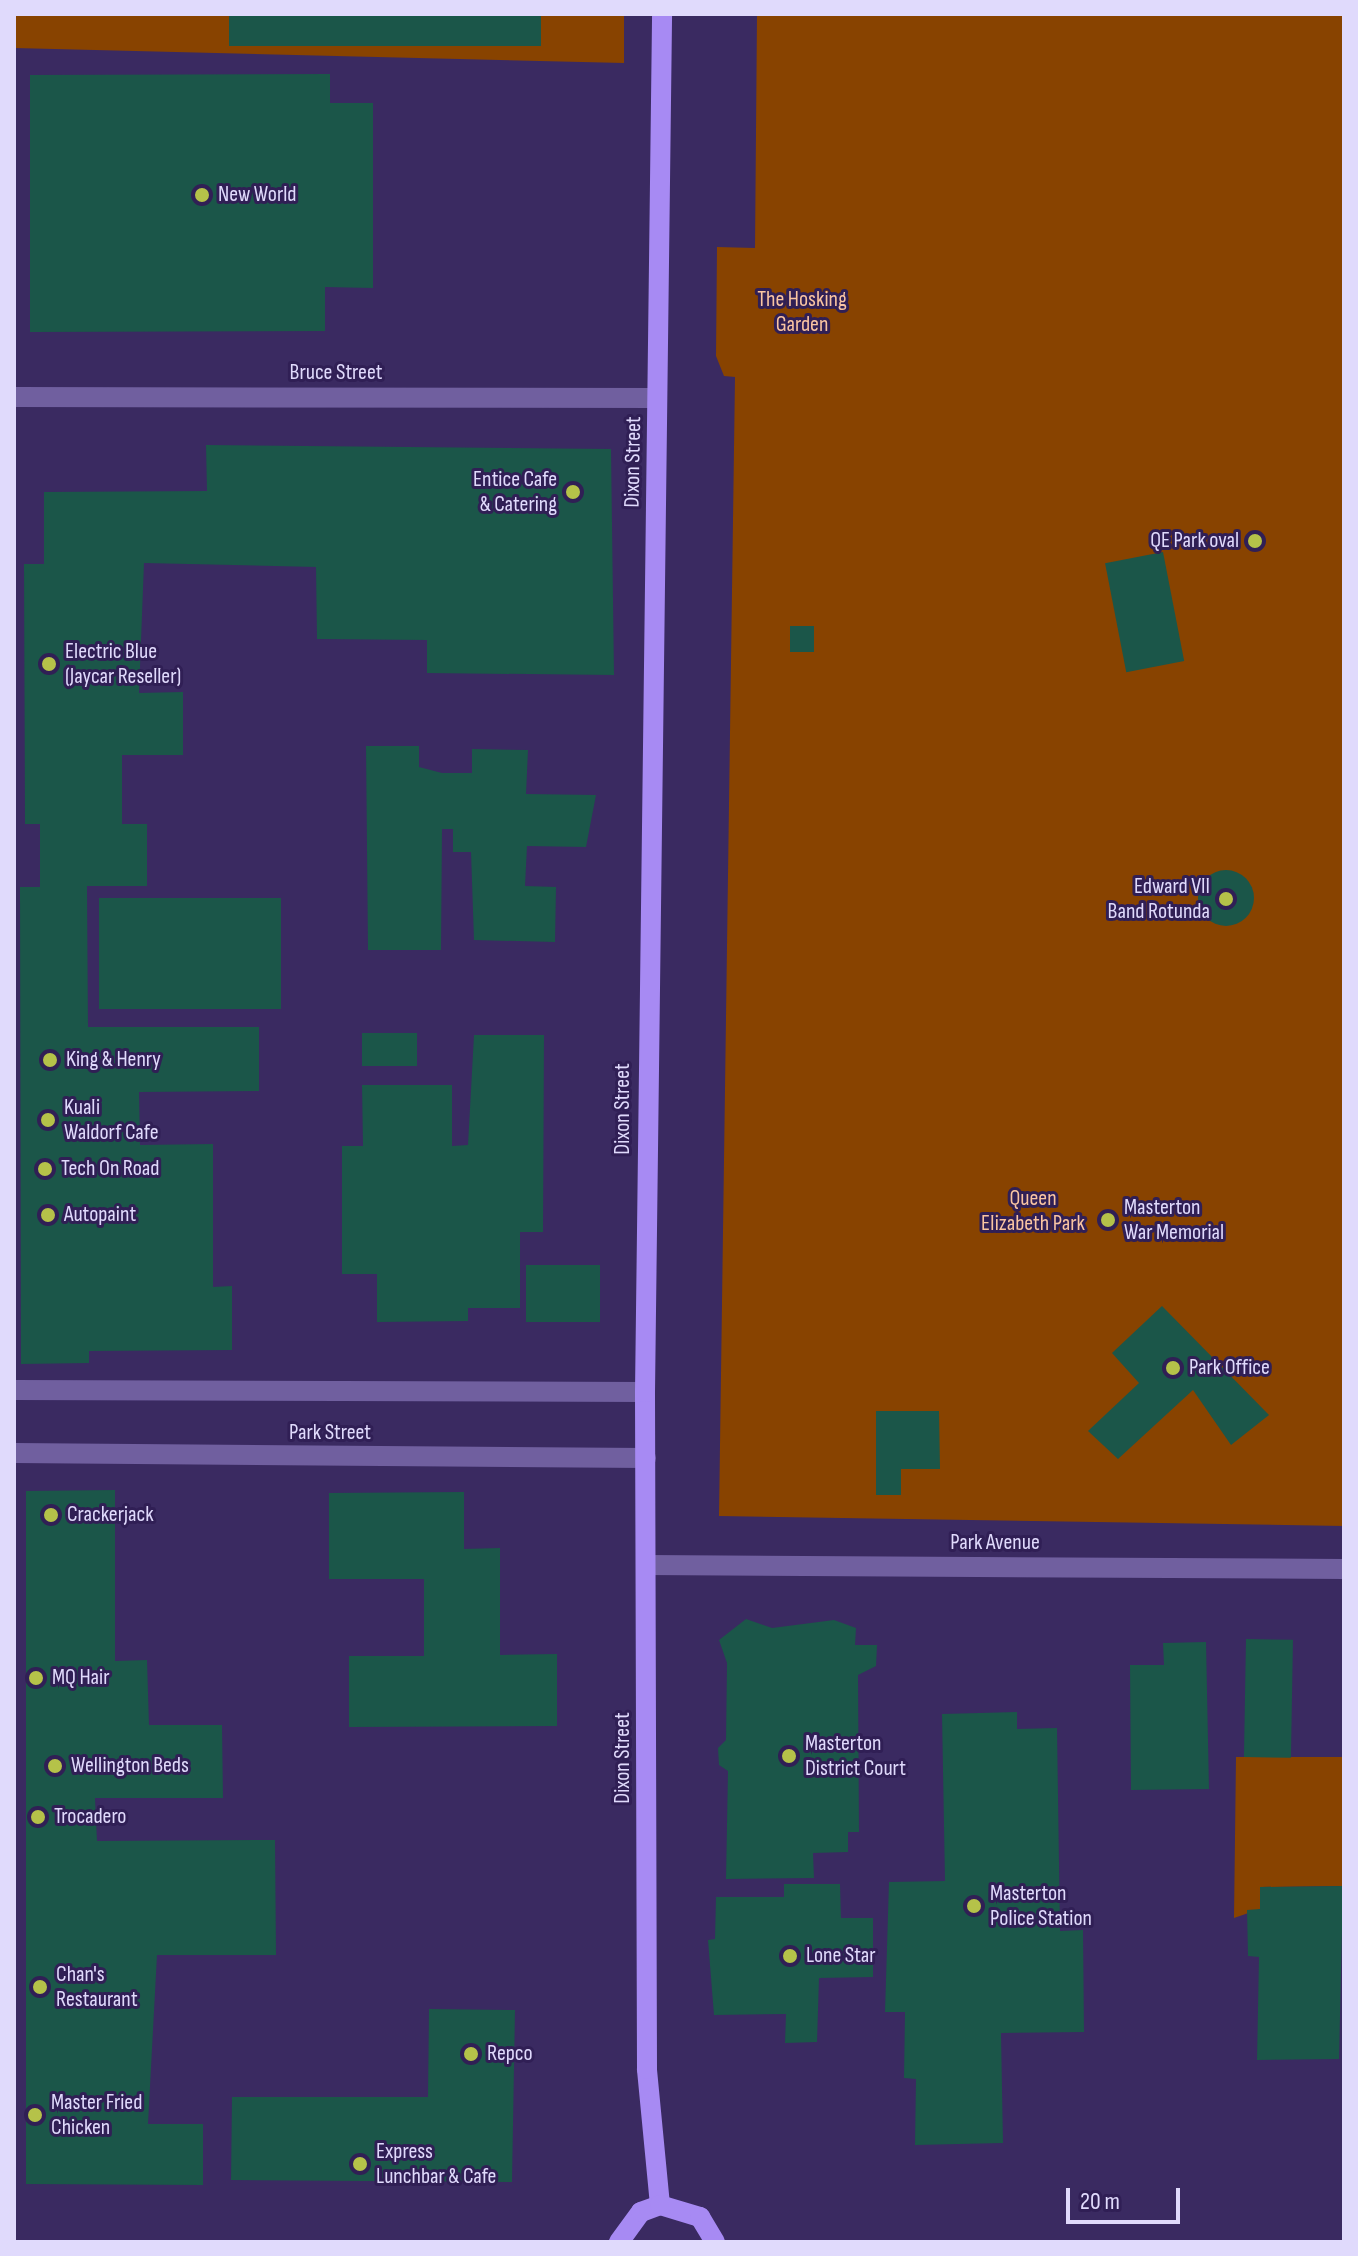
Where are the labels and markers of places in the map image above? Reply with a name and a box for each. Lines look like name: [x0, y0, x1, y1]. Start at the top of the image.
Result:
place label: New World: [218, 182, 296, 208]
marker: New World: [193, 186, 211, 204]
place label: Entice Cafe & Catering: [473, 466, 557, 518]
marker: Entice Cafe & Catering: [564, 483, 582, 501]
place label: QE Park oval: [1150, 528, 1239, 554]
marker: QE Park oval: [1246, 532, 1264, 550]
place label: Electric Blue (Jaycar Reseller): [65, 638, 181, 690]
marker: Electric Blue (Jaycar Reseller): [40, 655, 58, 673]
place label: Edward VII Band Rotunda: [1108, 873, 1210, 924]
marker: Edward VII Band Rotunda: [1217, 890, 1235, 908]
place label: King & Henry: [66, 1047, 161, 1073]
marker: King & Henry: [41, 1051, 59, 1069]
place label: Kuali Waldorf Cafe: [64, 1094, 159, 1146]
marker: Kuali Waldorf Cafe: [39, 1111, 57, 1129]
place label: Tech On Road: [61, 1156, 159, 1182]
marker: Tech On Road: [36, 1160, 54, 1178]
place label: Masterton War Memorial: [1124, 1194, 1224, 1246]
place label: Autopaint: [64, 1202, 136, 1228]
marker: Autopaint: [39, 1206, 57, 1224]
marker: Masterton War Memorial: [1099, 1211, 1117, 1229]
place label: Park Office: [1189, 1355, 1270, 1381]
marker: Park Office: [1164, 1359, 1182, 1377]
place label: Crackerjack: [67, 1502, 154, 1528]
marker: Crackerjack: [42, 1506, 60, 1524]
place label: MQ Hair: [52, 1665, 109, 1691]
marker: MQ Hair: [27, 1669, 45, 1687]
place label: Masterton District Court: [805, 1730, 906, 1782]
marker: Masterton District Court: [780, 1747, 798, 1765]
place label: Wellington Beds: [71, 1753, 189, 1779]
marker: Wellington Beds: [46, 1757, 64, 1775]
place label: Trocadero: [54, 1804, 126, 1830]
marker: Trocadero: [29, 1808, 47, 1826]
place label: Masterton Police Station: [990, 1880, 1092, 1932]
marker: Masterton Police Station: [965, 1897, 983, 1915]
place label: Lone Star: [806, 1943, 876, 1969]
marker: Lone Star: [781, 1947, 799, 1965]
place label: Chan's Restaurant: [56, 1961, 138, 2012]
marker: Chan's Restaurant: [31, 1978, 49, 1996]
place label: Repco: [487, 2041, 533, 2067]
marker: Repco: [462, 2045, 480, 2063]
place label: Master Fried Chicken: [51, 2089, 142, 2140]
marker: Master Fried Chicken: [26, 2106, 44, 2124]
place label: Express Lunchbar & Cafe: [376, 2138, 496, 2190]
marker: Express Lunchbar & Cafe: [351, 2155, 369, 2173]

